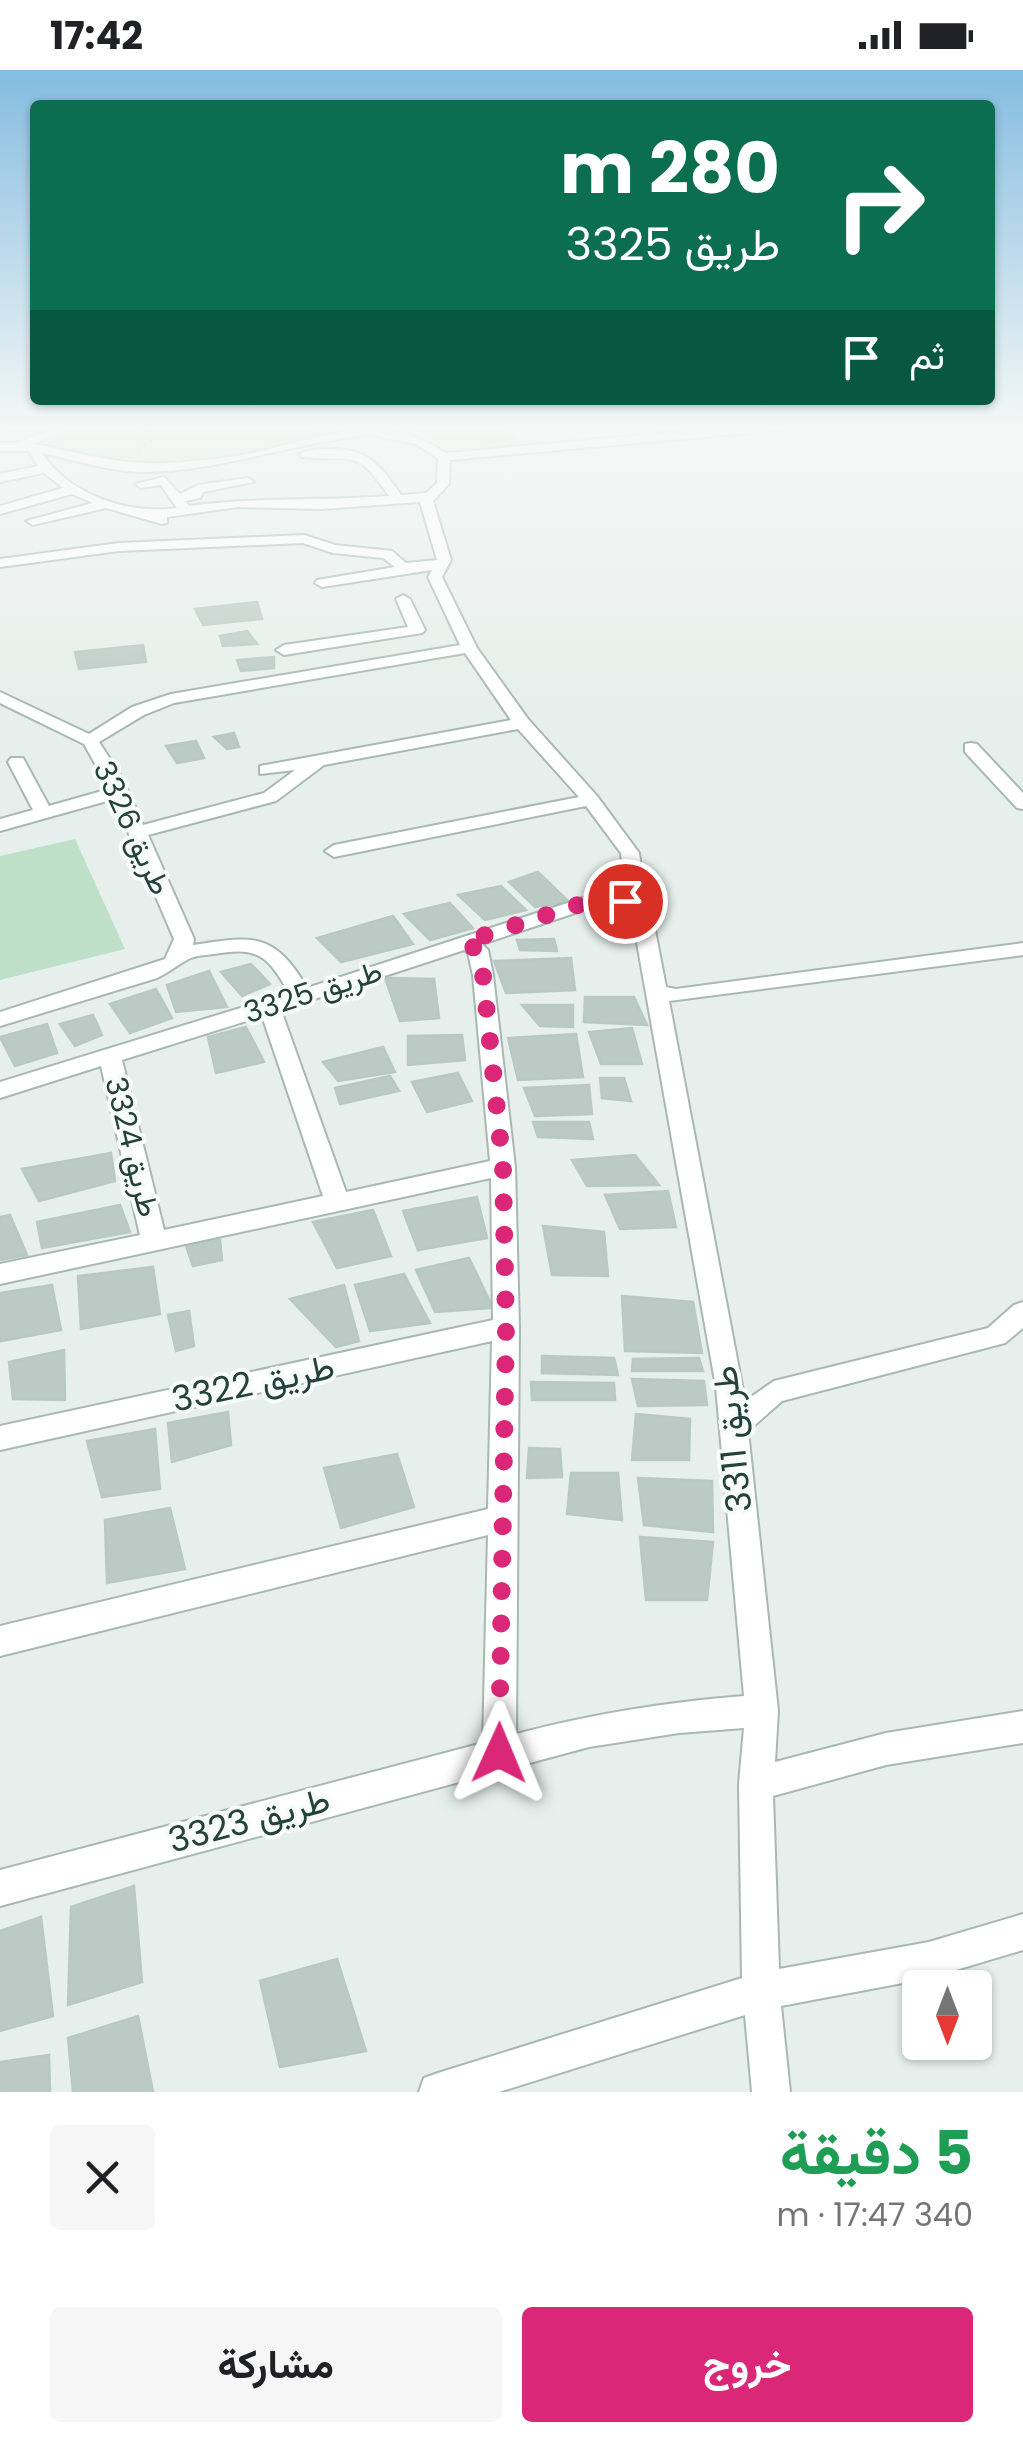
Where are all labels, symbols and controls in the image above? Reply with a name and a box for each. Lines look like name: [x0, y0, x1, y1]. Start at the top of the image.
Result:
text: 17:42: [50, 9, 143, 62]
text: 280 m: [560, 119, 780, 218]
icon: right: [815, 140, 945, 270]
text: طريق 3325: [565, 213, 780, 276]
text: ثم: [909, 329, 945, 382]
icon: arrive: [834, 330, 889, 385]
street label: طريق 3326: [83, 754, 182, 902]
pin: [583, 859, 668, 944]
icon: arrive: [598, 874, 653, 929]
street label: طريق 3325: [238, 949, 388, 1034]
street label: طريق 3324: [94, 1072, 171, 1222]
street label: طريق 3322: [167, 1341, 339, 1424]
street label: طريق 3311: [699, 1363, 764, 1515]
position arrow: [447, 1701, 551, 1805]
street label: طريق 3323: [163, 1774, 335, 1865]
north arrow: [902, 1970, 992, 2060]
map controls: [902, 1970, 992, 2060]
text: 5 دقيقة: [780, 2111, 973, 2195]
button: close: [50, 2125, 155, 2230]
text: 340 m · 17:47: [776, 2192, 973, 2237]
button: مشاركة: [50, 2307, 502, 2422]
button: خروج: [522, 2307, 973, 2422]

